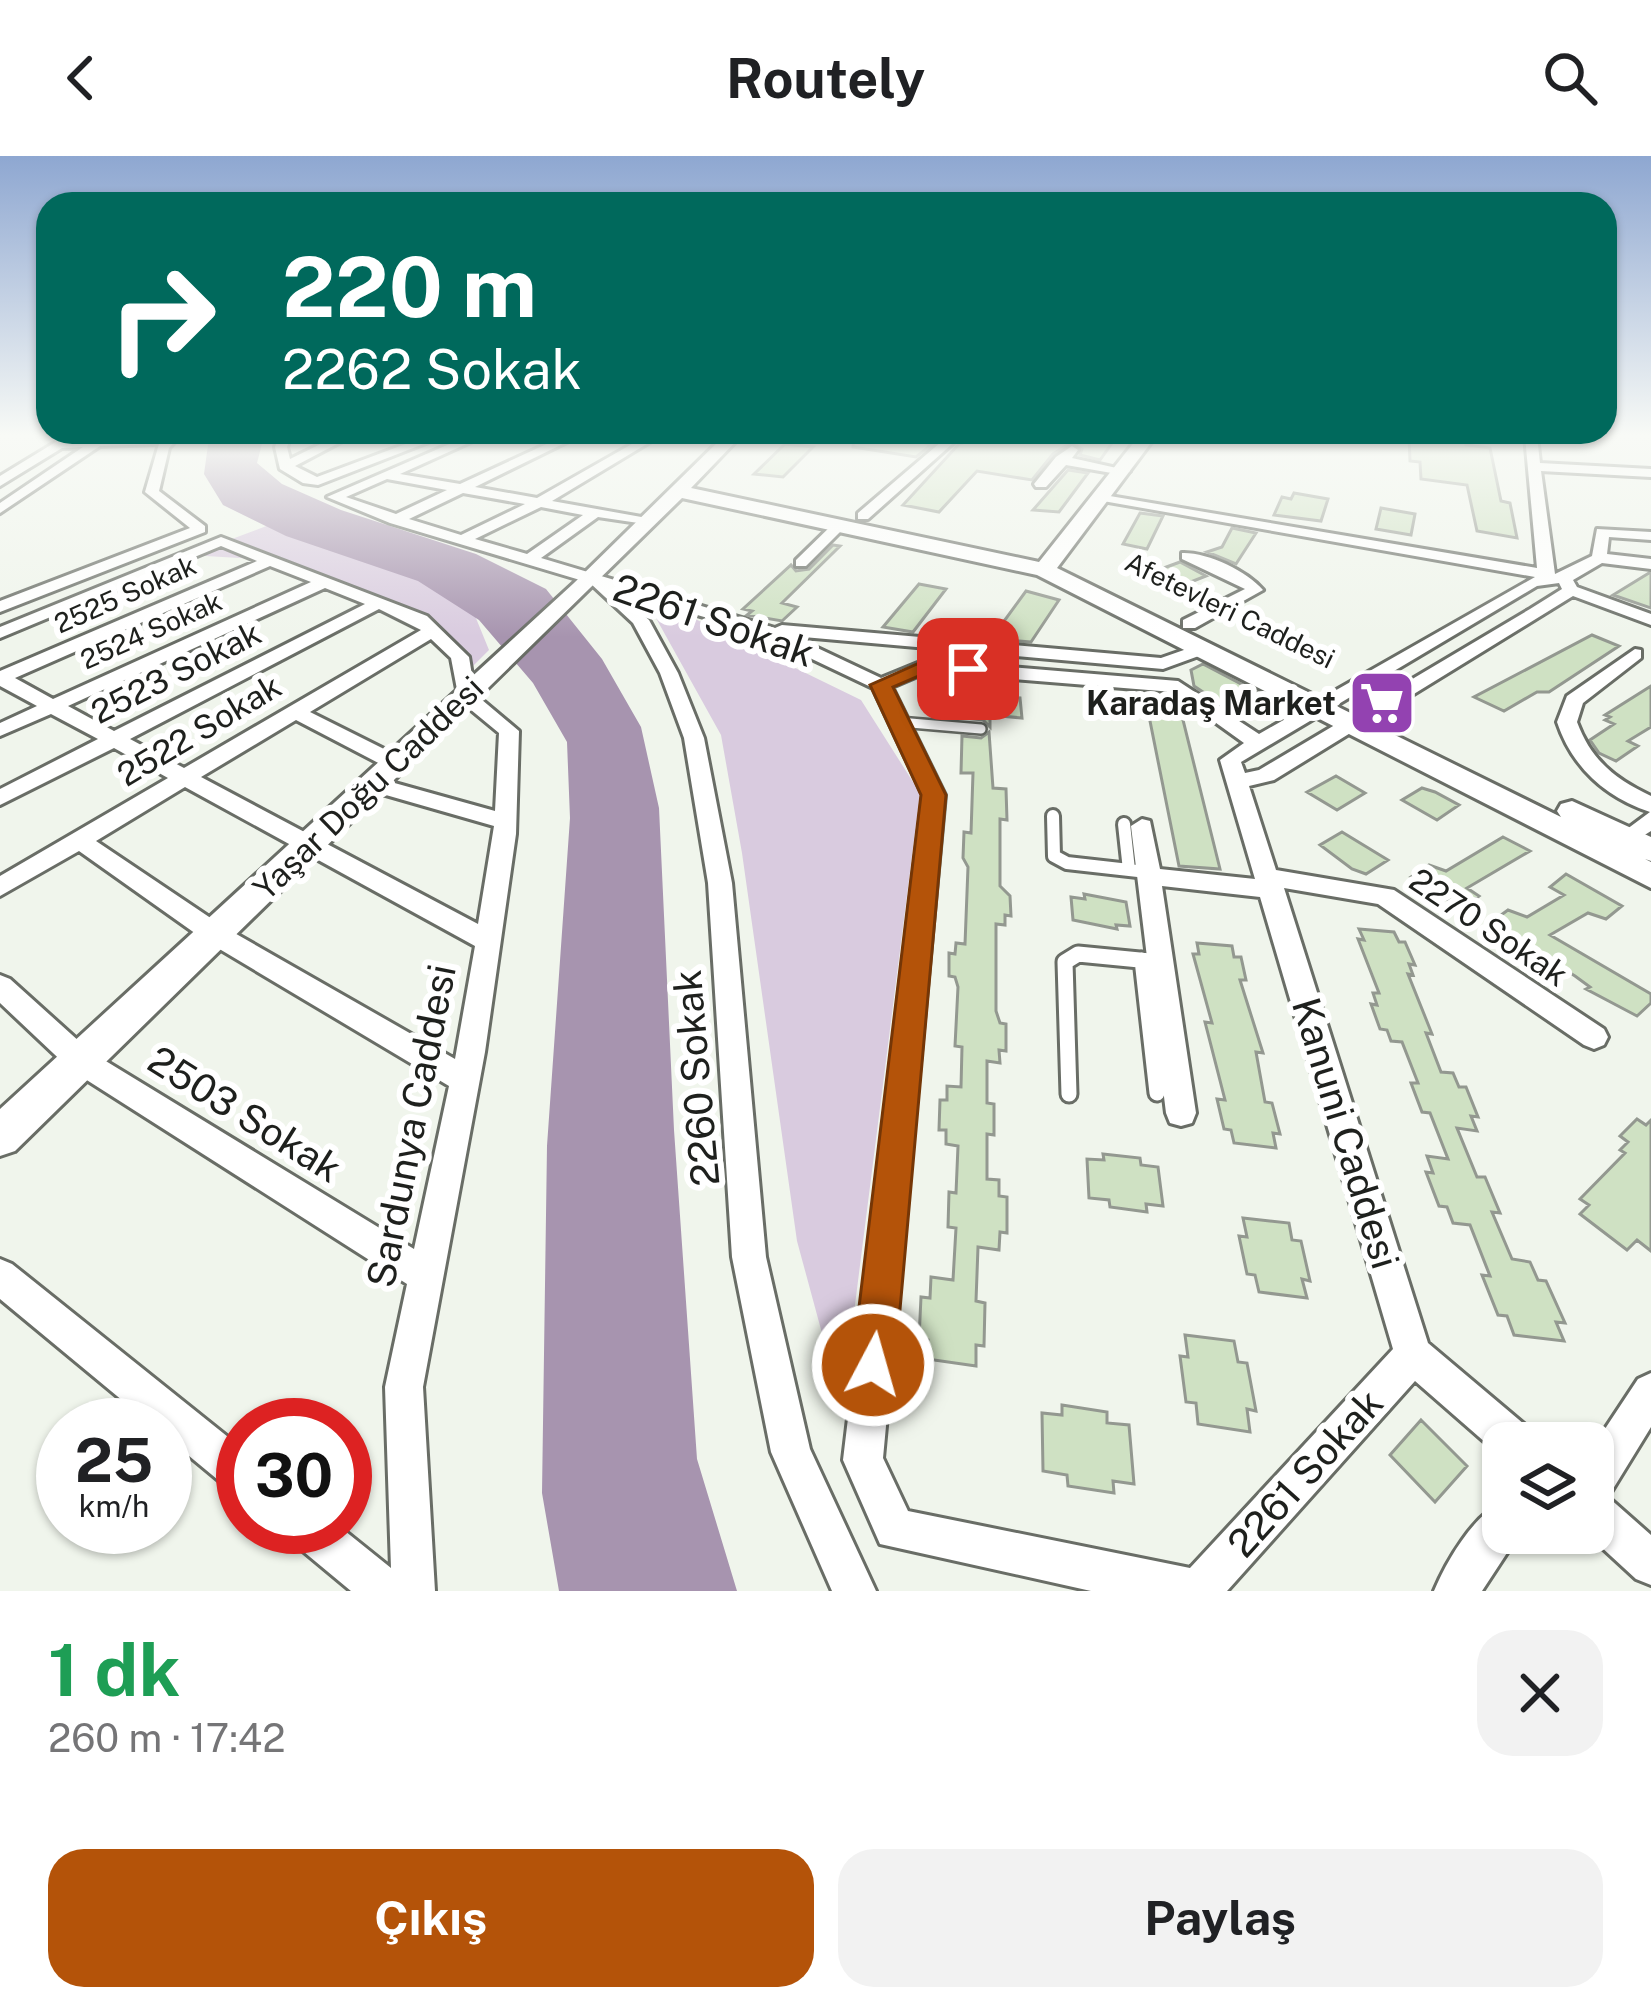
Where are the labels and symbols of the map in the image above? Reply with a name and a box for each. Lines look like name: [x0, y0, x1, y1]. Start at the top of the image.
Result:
street label: Afetevleri Caddesi: [1120, 545, 1340, 675]
street label: 2525 Sokak: [49, 549, 201, 639]
street label: 2261 Sokak: [608, 564, 820, 676]
street label: 2524 Sokak: [75, 585, 227, 675]
street label: 2523 Sokak: [85, 613, 267, 731]
pin: [917, 618, 1019, 720]
street label: 2522 Sokak: [110, 666, 288, 794]
supermarket icon: Karadaş Market: [1347, 668, 1417, 738]
street label: Yaşar Doğu Caddesi: [245, 669, 491, 907]
place label: Karadaş Market: [1086, 684, 1336, 722]
street label: 2270 Sokak: [1403, 860, 1575, 994]
street label: Sardunya Caddesi: [357, 961, 465, 1291]
street label: 2260 Sokak: [664, 968, 728, 1188]
street label: Kanuni Caddesi: [1283, 992, 1409, 1274]
street label: 2503 Sokak: [140, 1036, 350, 1192]
position arrow: [810, 1302, 936, 1428]
street label: 2261 Sokak: [1218, 1380, 1392, 1566]
speed limit sign: 30: [216, 1398, 372, 1554]

